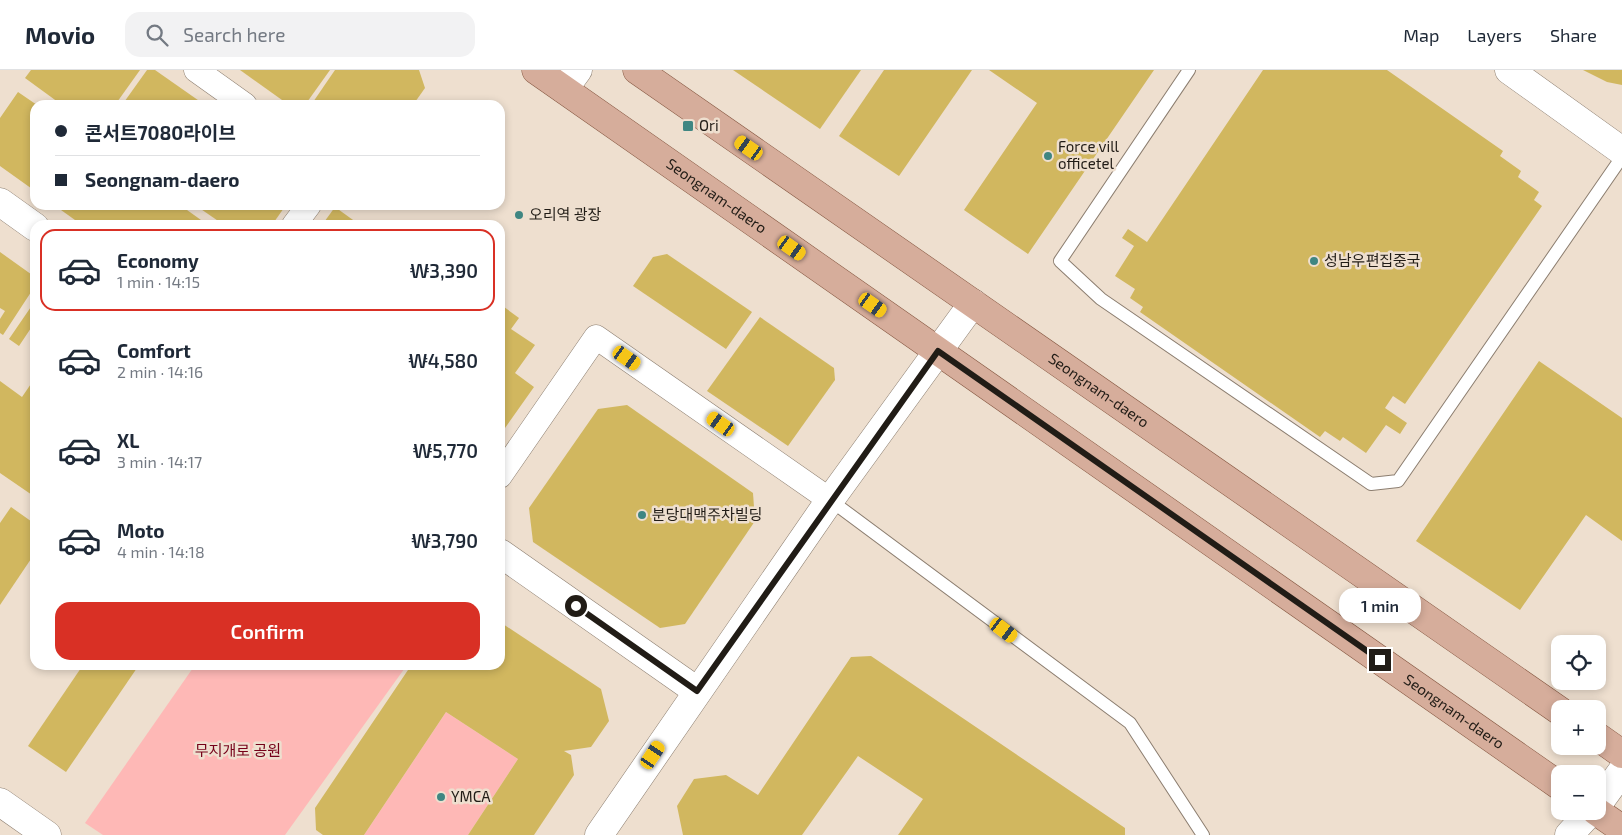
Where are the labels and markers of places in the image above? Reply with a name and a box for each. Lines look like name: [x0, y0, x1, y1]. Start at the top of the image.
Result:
place label: Ori: [699, 116, 719, 134]
marker: Ori: [681, 119, 695, 133]
place label: Force vill officetel: [1058, 137, 1120, 172]
marker: Force vill officetel: [1042, 150, 1054, 162]
place label: 오리역 광장: [529, 205, 602, 223]
marker: 오리역 광장: [513, 209, 525, 221]
place label: 성남우편집중국: [1324, 251, 1421, 269]
marker: 성남우편집중국: [1308, 255, 1320, 267]
place label: 분당대맥주차빌딩: [652, 505, 762, 523]
marker: 분당대맥주차빌딩: [636, 509, 648, 521]
place label: YMCA: [451, 787, 491, 805]
marker: YMCA: [435, 791, 447, 803]

